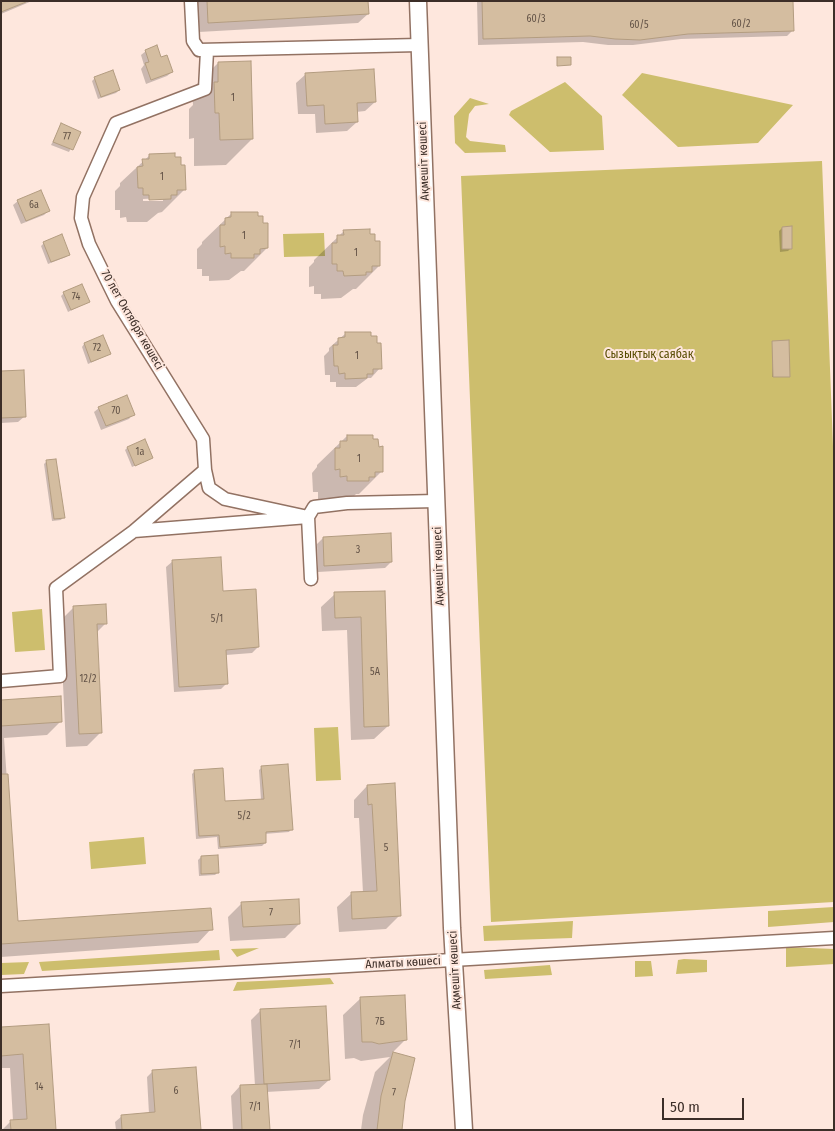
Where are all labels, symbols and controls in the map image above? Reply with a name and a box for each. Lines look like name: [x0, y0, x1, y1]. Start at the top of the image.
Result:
house number: 60/3: [526, 13, 546, 25]
house number: 60/2: [732, 18, 750, 30]
house number: 60/5: [629, 19, 649, 31]
house number: 1: [231, 92, 235, 104]
street label: Ақмешіт көшесі: [415, 121, 433, 201]
house number: 77: [63, 131, 71, 143]
house number: 1: [160, 171, 164, 183]
house number: 6а: [29, 199, 39, 211]
house number: 1: [242, 230, 246, 242]
house number: 1: [354, 247, 358, 259]
street label: 70 лет Октября көшесі: [98, 268, 166, 372]
house number: 74: [72, 291, 80, 303]
house number: 72: [93, 342, 101, 354]
park label: Сызықтық саябақ: [605, 348, 693, 362]
house number: 1: [355, 350, 359, 362]
house number: 70: [111, 405, 121, 417]
house number: 1а: [136, 446, 144, 458]
house number: 1: [357, 453, 361, 465]
street label: Ақмешіт көшесі: [430, 526, 448, 606]
house number: 3: [356, 544, 360, 556]
house number: 5/1: [211, 613, 223, 625]
house number: 5А: [370, 666, 380, 678]
house number: 12/2: [80, 673, 96, 685]
house number: 5/2: [237, 810, 251, 822]
house number: 5: [384, 842, 388, 854]
house number: 7: [269, 907, 273, 919]
street label: Ақмешіт көшесі: [446, 930, 464, 1010]
street label: Алматы көшесі: [365, 954, 441, 972]
house number: 7Б: [375, 1016, 385, 1028]
house number: 7/1: [289, 1039, 301, 1051]
house number: 14: [35, 1081, 43, 1093]
house number: 6: [174, 1085, 178, 1097]
house number: 7: [392, 1087, 396, 1099]
scale bar: [665, 1088, 748, 1120]
text: 50 m: [670, 1098, 700, 1116]
house number: 7/1: [249, 1101, 261, 1113]

